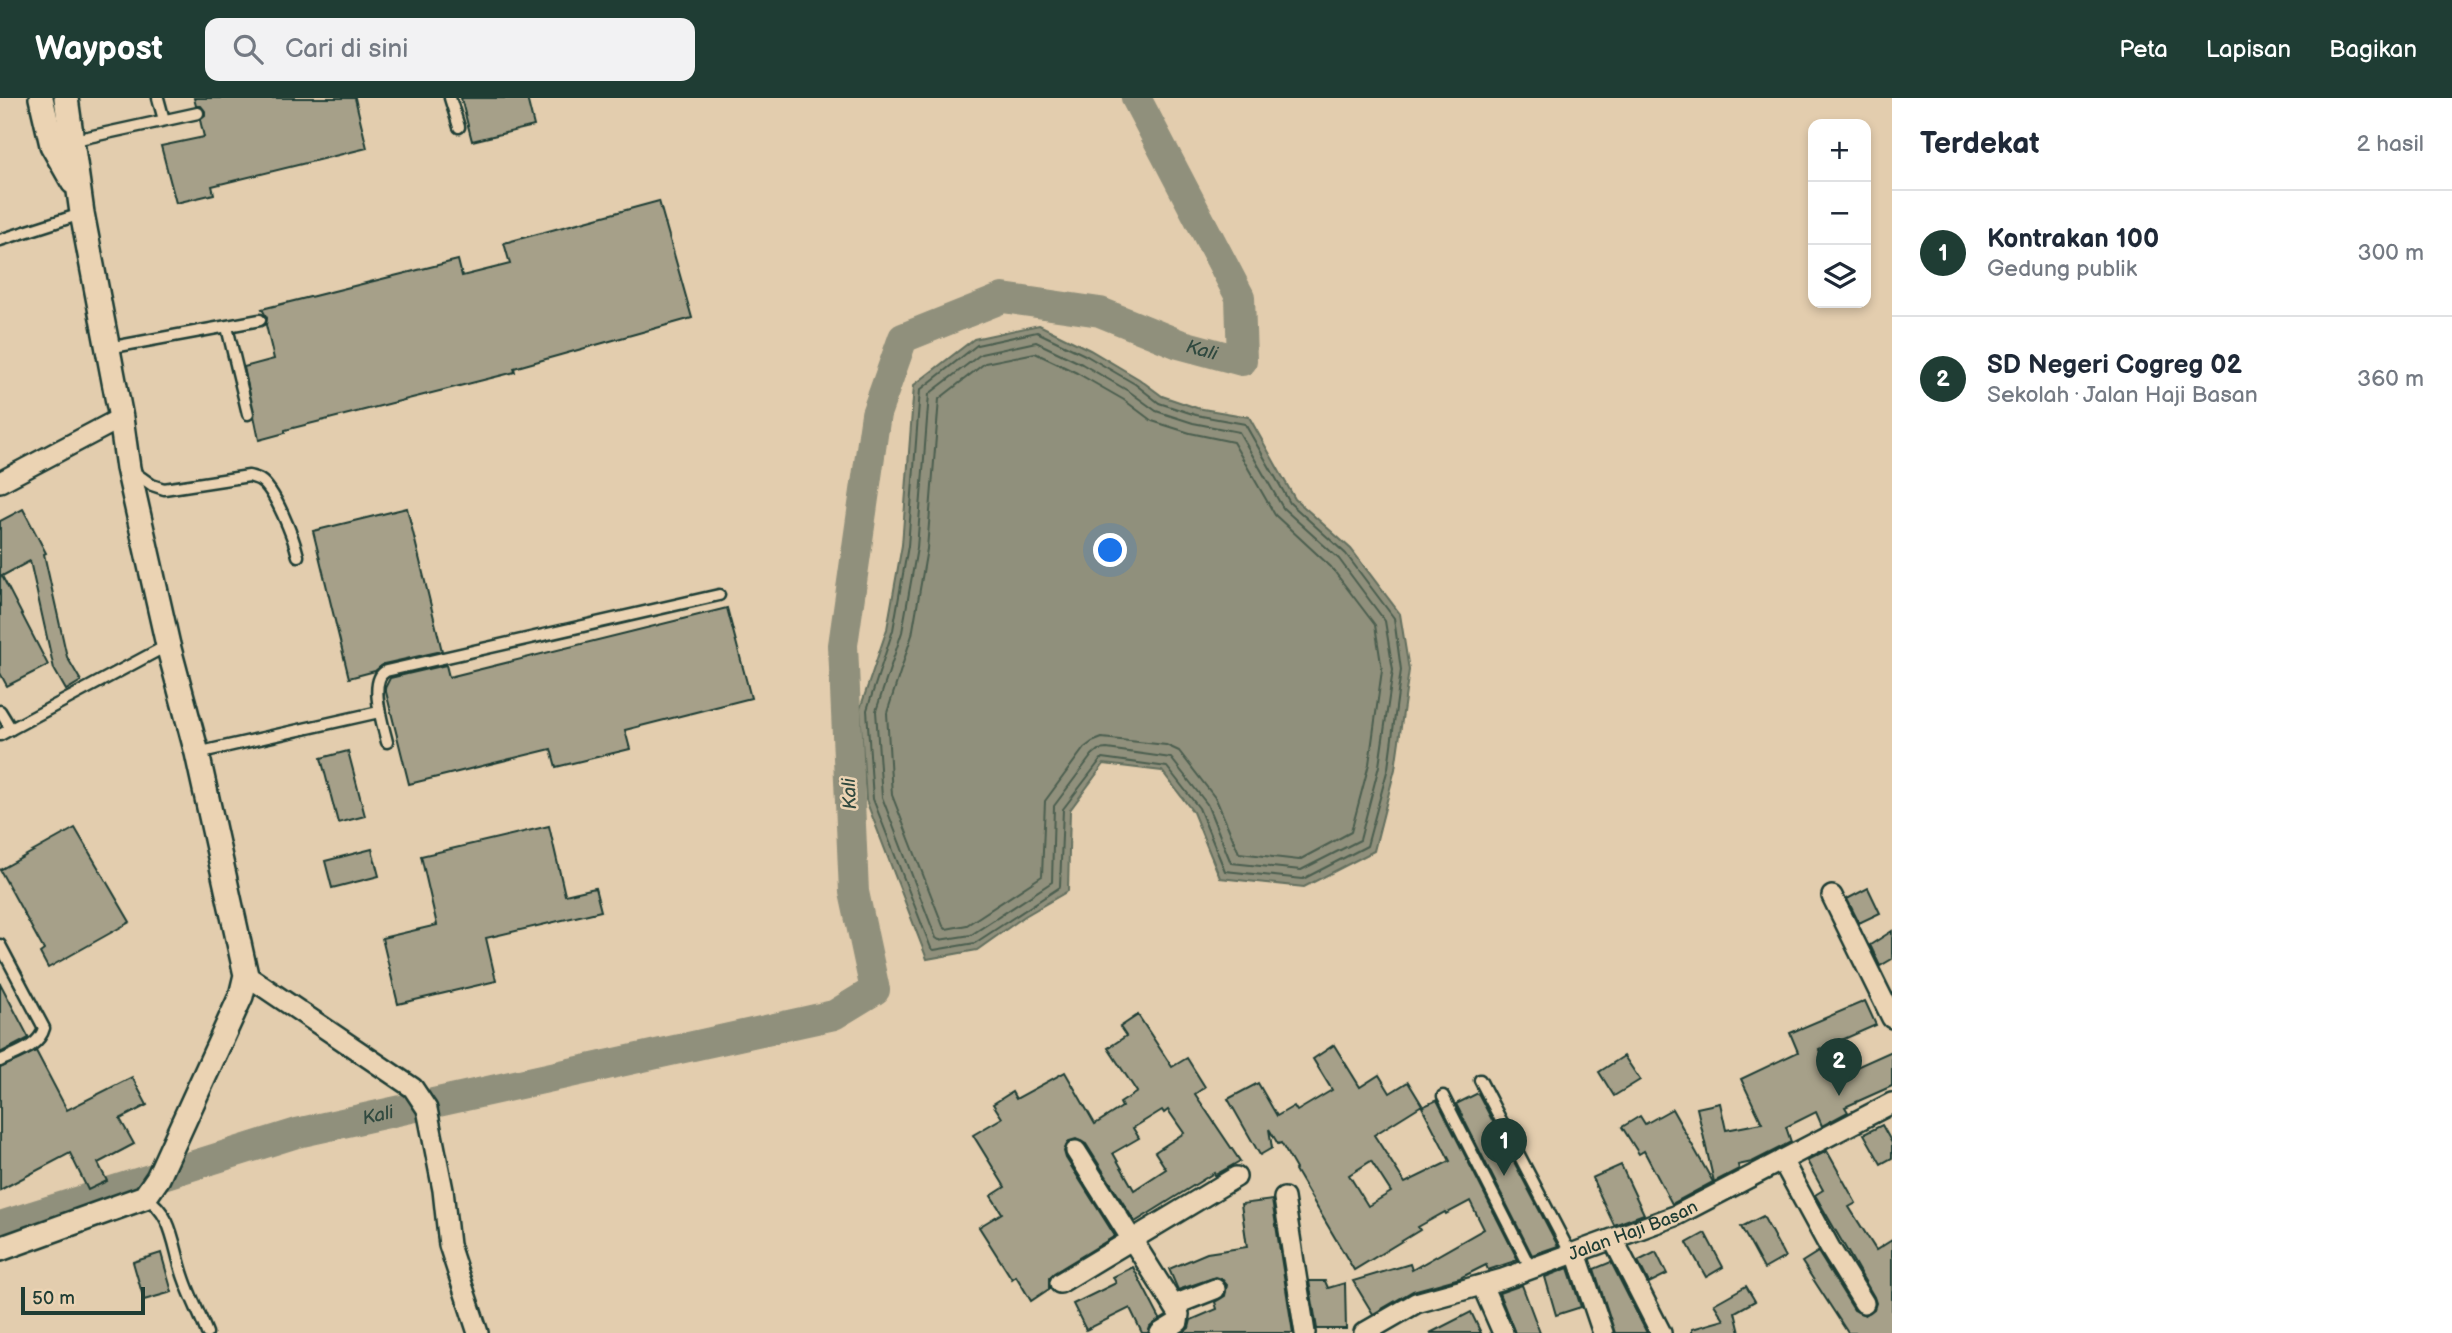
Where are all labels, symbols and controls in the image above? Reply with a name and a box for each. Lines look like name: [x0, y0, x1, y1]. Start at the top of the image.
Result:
search box: [205, 18, 695, 81]
text: Waypost: [35, 29, 163, 69]
icon: search: [229, 30, 267, 68]
text: Cari di sini: [285, 34, 408, 65]
text: Peta: [2119, 35, 2168, 64]
text: Lapisan: [2206, 35, 2291, 64]
text: Bagikan: [2329, 35, 2417, 64]
map controls: [1808, 119, 1871, 308]
button: +: [1808, 119, 1871, 182]
text: Terdekat: [1920, 126, 2039, 162]
text: 2 hasil: [2357, 130, 2424, 158]
button: −: [1808, 182, 1871, 245]
text: Kontrakan 100: [1987, 224, 2159, 255]
text: 1: [1938, 239, 1948, 267]
text: 300 m: [2358, 239, 2424, 267]
button: layers: [1808, 245, 1871, 308]
text: Gedung publik: [1987, 255, 2137, 283]
water label: Kali: [1184, 335, 1221, 366]
text: SD Negeri Cogreg 02: [1987, 350, 2242, 381]
text: 2: [1936, 365, 1950, 393]
text: 360 m: [2357, 365, 2424, 393]
text: Sekolah · Jalan Haji Basan: [1987, 381, 2258, 409]
your location: [1093, 533, 1127, 567]
water label: Kali: [838, 777, 862, 810]
pin: 2: [1816, 1038, 1862, 1096]
water label: Kali: [360, 1100, 396, 1130]
pin: 1: [1481, 1118, 1527, 1176]
street label: Jalan Haji Basan: [1565, 1196, 1701, 1265]
scale bar: [21, 1284, 145, 1316]
text: 50 m: [32, 1287, 75, 1310]

